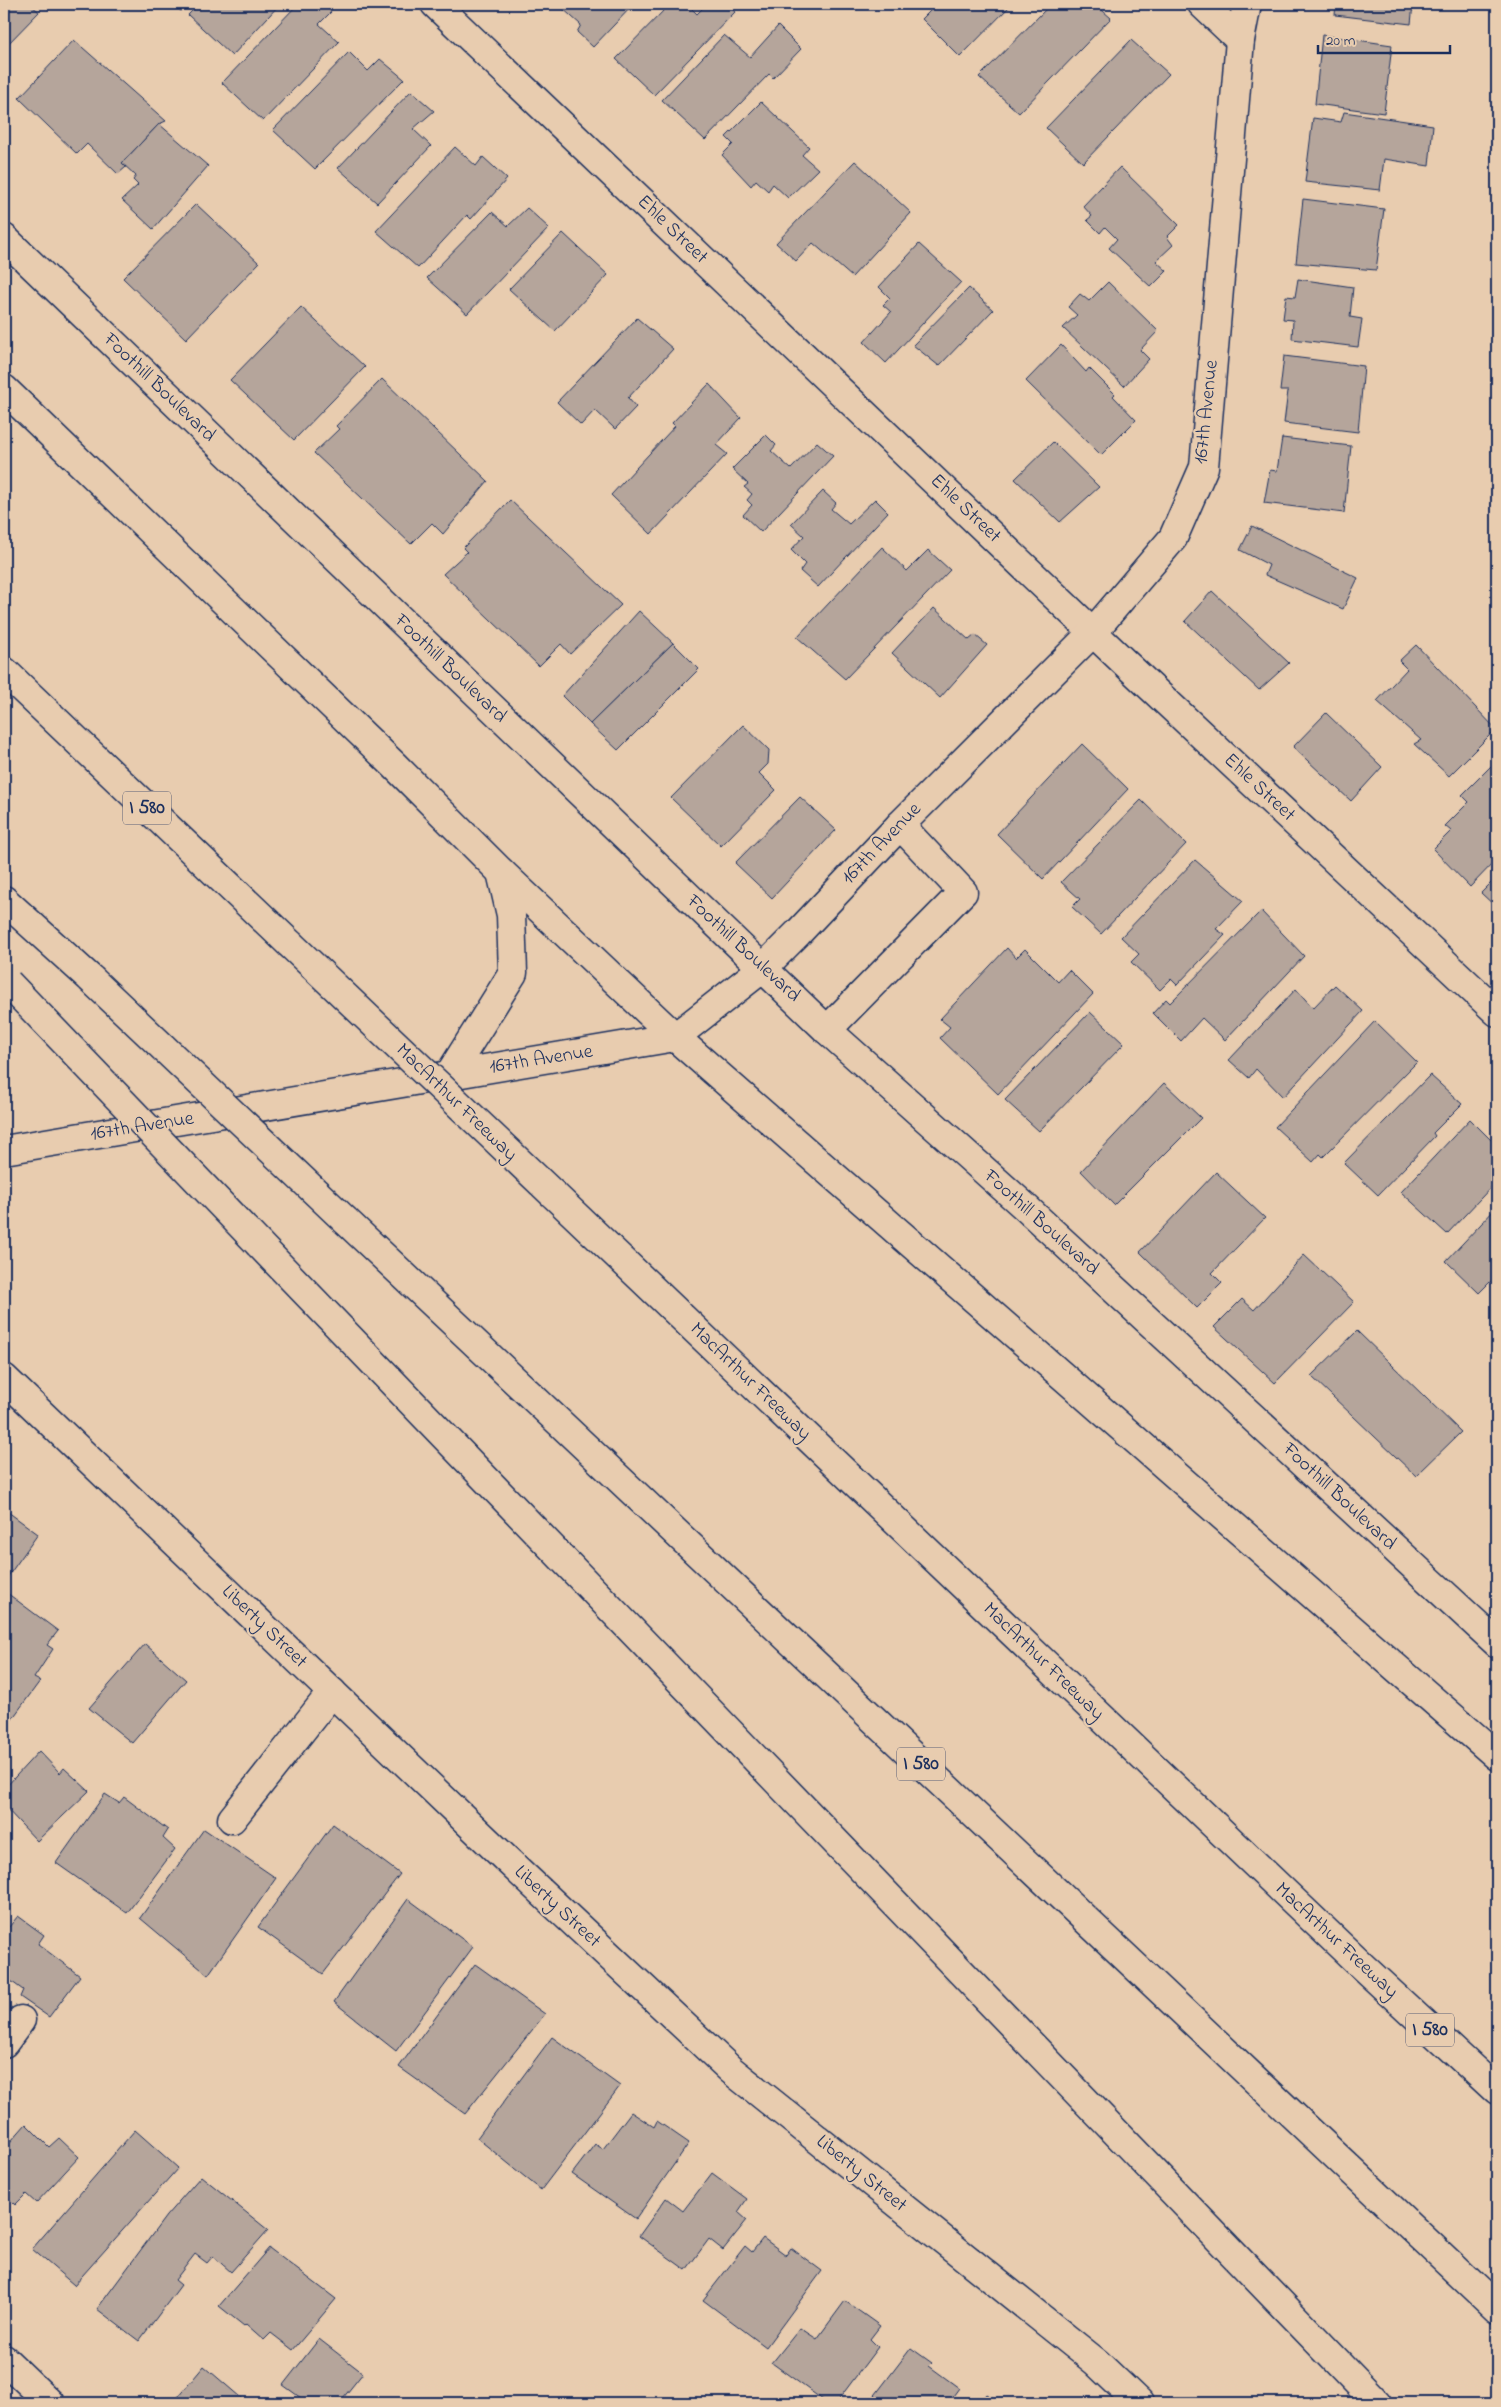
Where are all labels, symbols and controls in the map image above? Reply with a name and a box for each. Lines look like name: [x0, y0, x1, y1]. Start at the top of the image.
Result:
scale bar: [1318, 22, 1451, 54]
text: 20 m: [1326, 30, 1356, 52]
street label: Ehle Street: [630, 189, 714, 272]
street label: Foothill Boulevard: [95, 326, 222, 449]
street label: 167th Avenue: [1187, 359, 1227, 465]
street label: Ehle Street: [923, 468, 1007, 551]
street label: Foothill Boulevard: [386, 607, 513, 730]
street label: Ehle Street: [1216, 747, 1302, 829]
road number: I 580: [123, 791, 171, 824]
street label: 167th Avenue: [835, 796, 929, 892]
street label: Foothill Boulevard: [679, 888, 807, 1010]
street label: MacArthur Freeway: [388, 1037, 524, 1169]
street label: 167th Avenue: [487, 1038, 595, 1082]
street label: 167th Avenue: [88, 1105, 196, 1149]
street label: Foothill Boulevard: [976, 1162, 1105, 1283]
street label: MacArthur Freeway: [682, 1316, 818, 1448]
street label: Foothill Boulevard: [1275, 1436, 1403, 1558]
street label: Liberty Street: [214, 1578, 314, 1676]
street label: MacArthur Freeway: [975, 1596, 1111, 1728]
road number: I 580: [897, 1748, 945, 1780]
street label: Liberty Street: [507, 1859, 607, 1955]
street label: MacArthur Freeway: [1268, 1876, 1404, 2006]
road number: I 580: [1406, 2014, 1454, 2046]
street label: Liberty Street: [809, 2128, 913, 2220]

